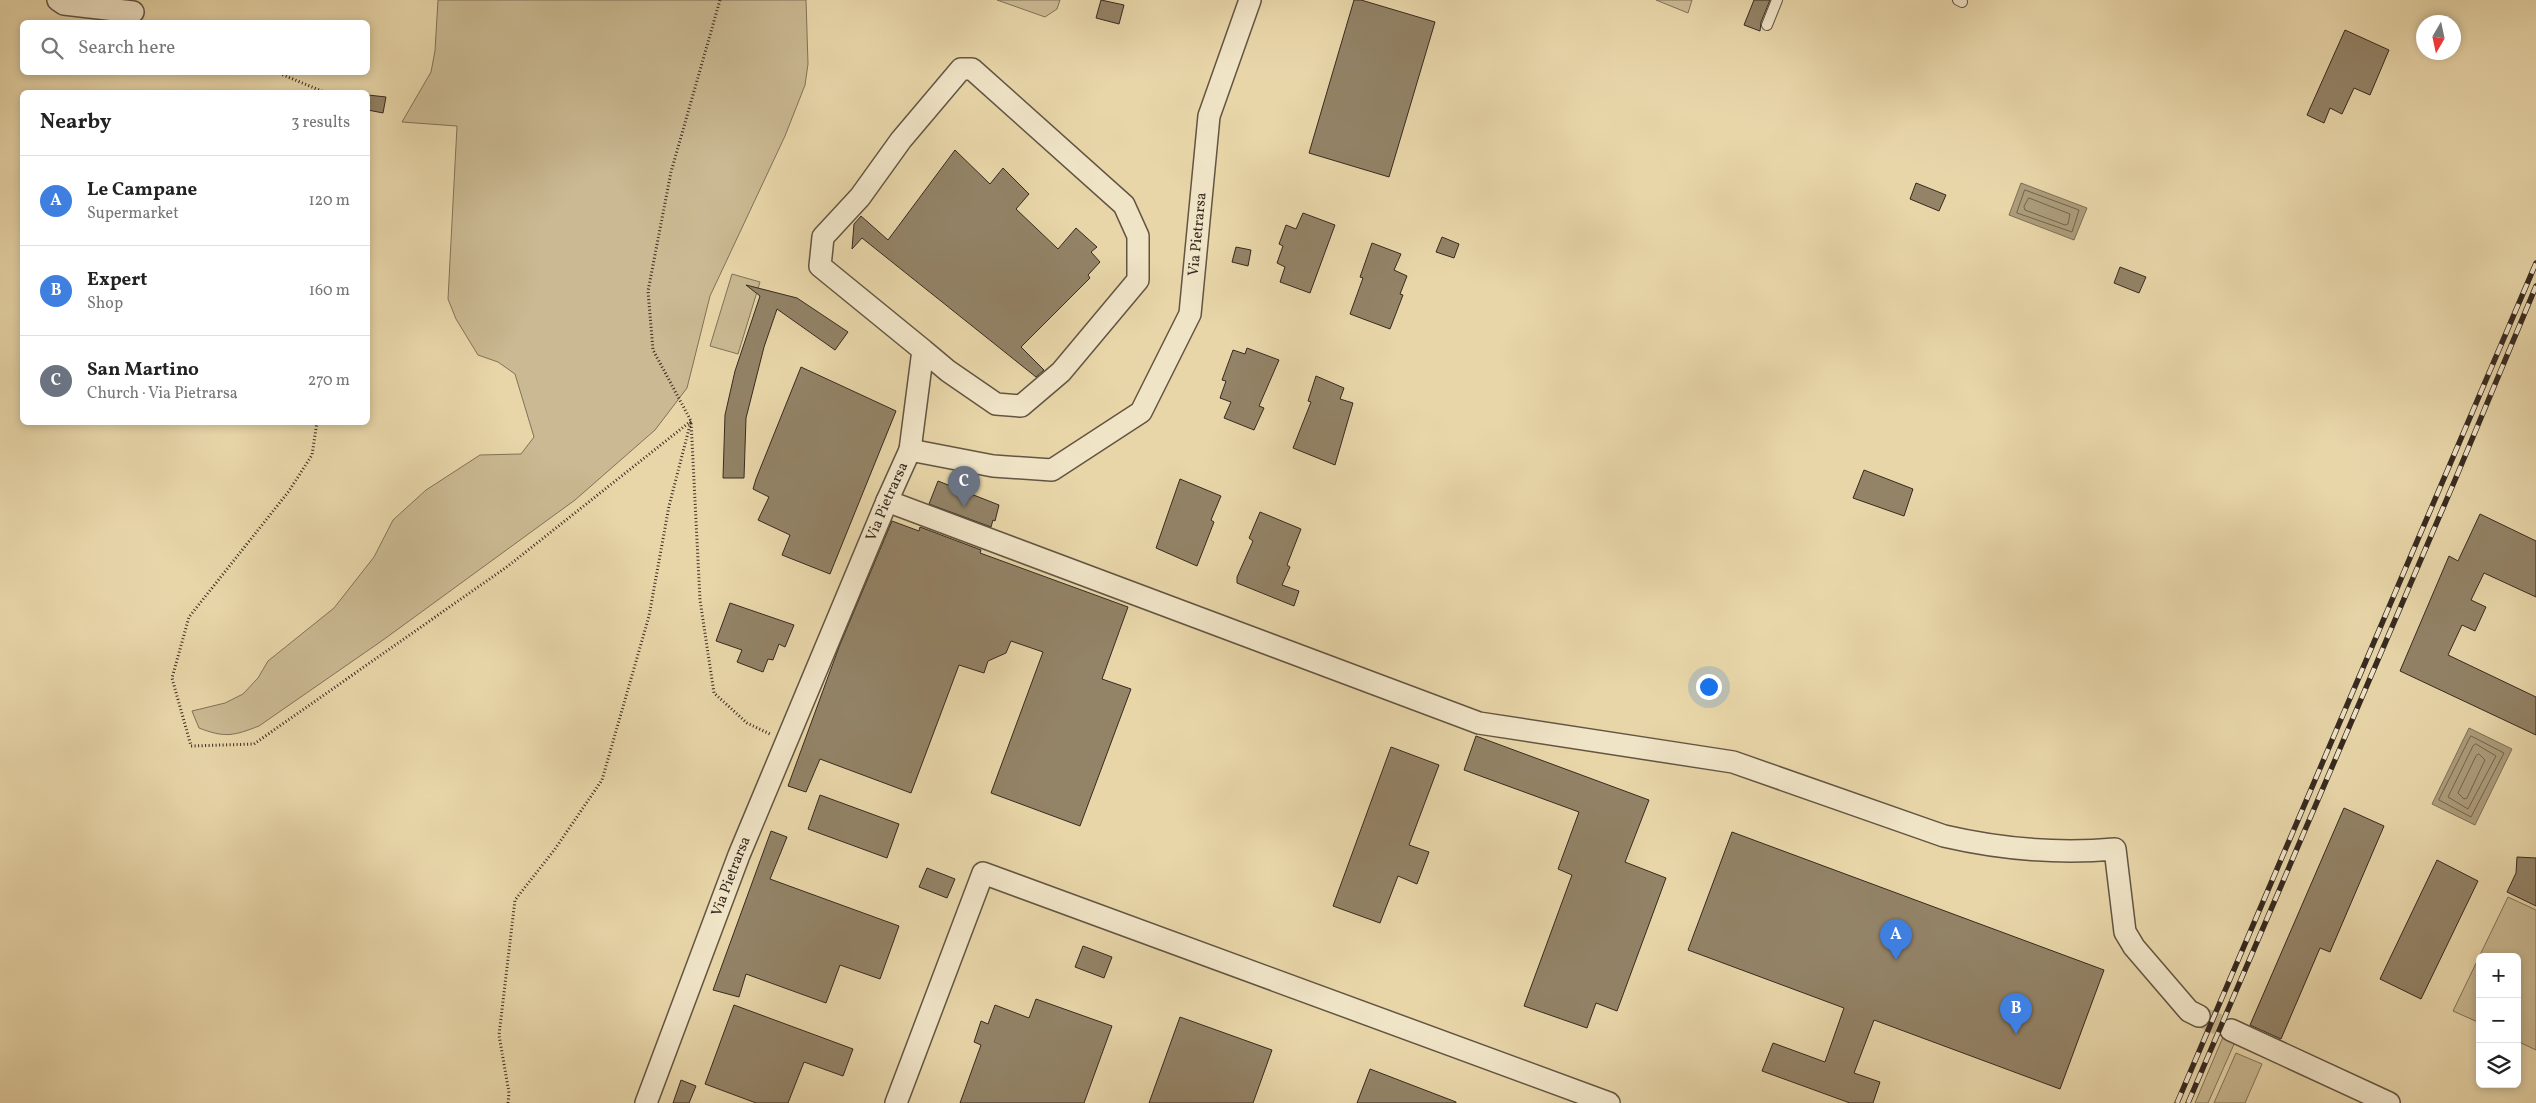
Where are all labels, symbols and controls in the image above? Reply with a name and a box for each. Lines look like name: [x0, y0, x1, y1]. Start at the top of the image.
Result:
north arrow: [2416, 15, 2461, 60]
search box: [20, 20, 370, 75]
icon: search: [38, 34, 66, 62]
text: Search here: [78, 35, 175, 61]
text: Nearby: [40, 108, 111, 137]
text: 3 results: [291, 112, 350, 134]
text: Le Campane: [87, 177, 197, 203]
text: A: [50, 190, 62, 212]
text: 120 m: [308, 190, 350, 212]
street label: Via Pietrarsa: [1183, 191, 1212, 277]
text: Supermarket: [87, 203, 179, 225]
text: Expert: [87, 267, 148, 293]
text: B: [51, 280, 61, 302]
text: 160 m: [309, 280, 350, 302]
text: Shop: [87, 293, 123, 315]
text: San Martino: [87, 357, 199, 383]
text: C: [51, 370, 61, 392]
text: 270 m: [308, 370, 350, 392]
text: Church · Via Pietrarsa: [87, 383, 238, 405]
street label: Via Pietrarsa: [861, 459, 914, 544]
pin: C: [948, 466, 980, 507]
your location: [1696, 674, 1722, 700]
street label: Via Pietrarsa: [706, 833, 756, 920]
pin: A: [1880, 919, 1912, 960]
map controls: [2476, 953, 2521, 1088]
button: +: [2476, 953, 2521, 998]
pin: B: [2000, 993, 2032, 1034]
button: −: [2476, 998, 2521, 1043]
button: layers: [2476, 1043, 2521, 1088]

